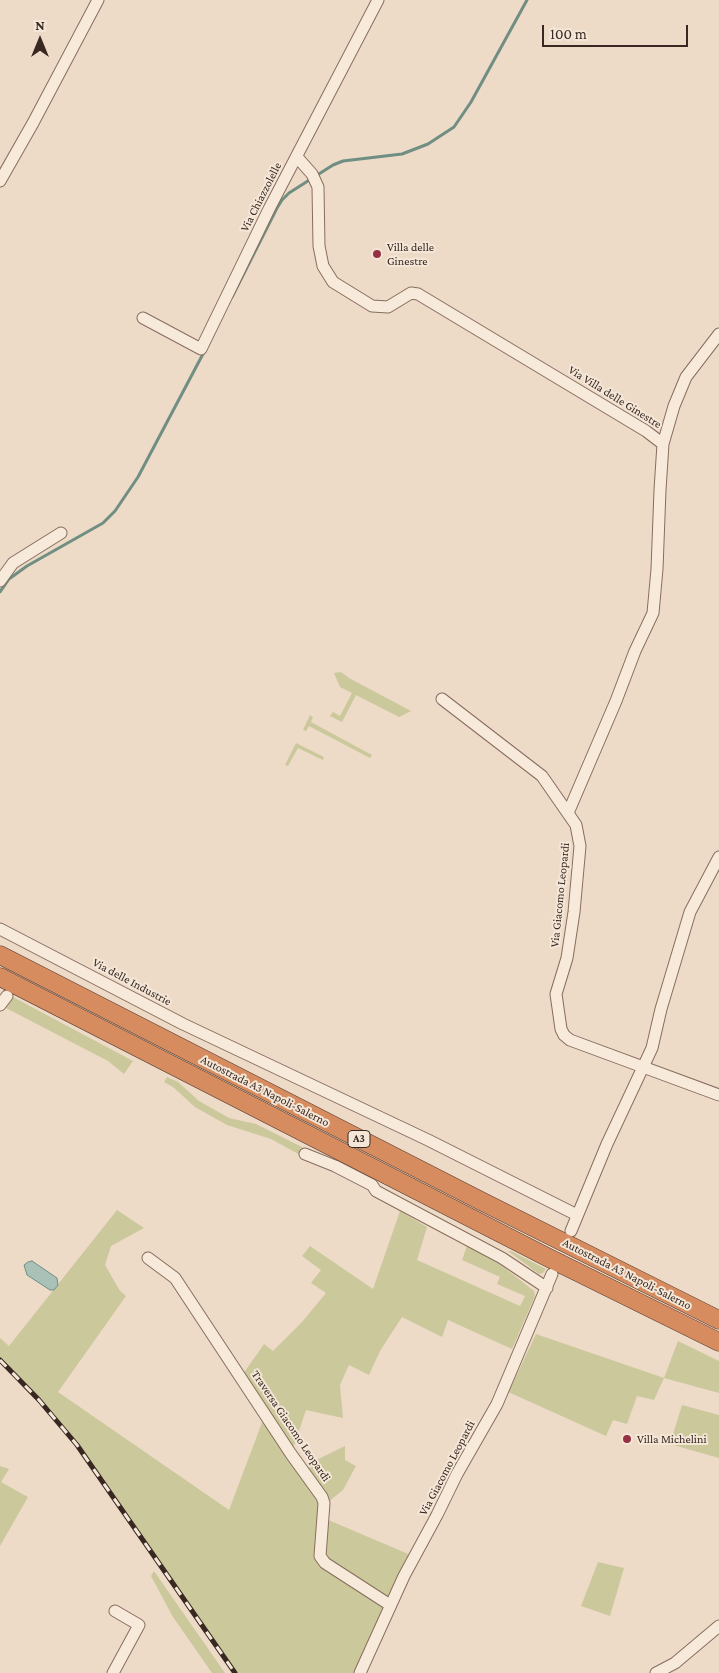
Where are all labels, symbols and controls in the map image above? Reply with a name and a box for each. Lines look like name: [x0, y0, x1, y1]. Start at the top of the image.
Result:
north arrow: [15, 15, 65, 65]
scale bar: [544, 15, 690, 47]
text: N: [35, 17, 45, 33]
text: 100 m: [550, 26, 587, 42]
street label: Via Chiazzolelle: [237, 160, 285, 234]
place label: Villa delle Ginestre: [387, 240, 434, 268]
marker: Villa delle Ginestre: [371, 248, 383, 260]
street label: Via Villa delle Ginestre: [566, 362, 664, 432]
street label: Via Giacomo Leopardi: [547, 842, 573, 948]
street label: Via delle Industrie: [90, 955, 174, 1009]
street label: Autostrada A3 Napoli-Salerno: [198, 1052, 332, 1130]
road number: A3: [348, 1130, 370, 1148]
street label: Autostrada A3 Napoli-Salerno: [560, 1235, 694, 1313]
street label: Traversa Giacomo Leopardi: [248, 1368, 334, 1484]
street label: Via Giacomo Leopardi: [416, 1418, 478, 1518]
place label: Villa Michelini: [637, 1432, 707, 1446]
marker: Villa Michelini: [621, 1433, 633, 1445]

